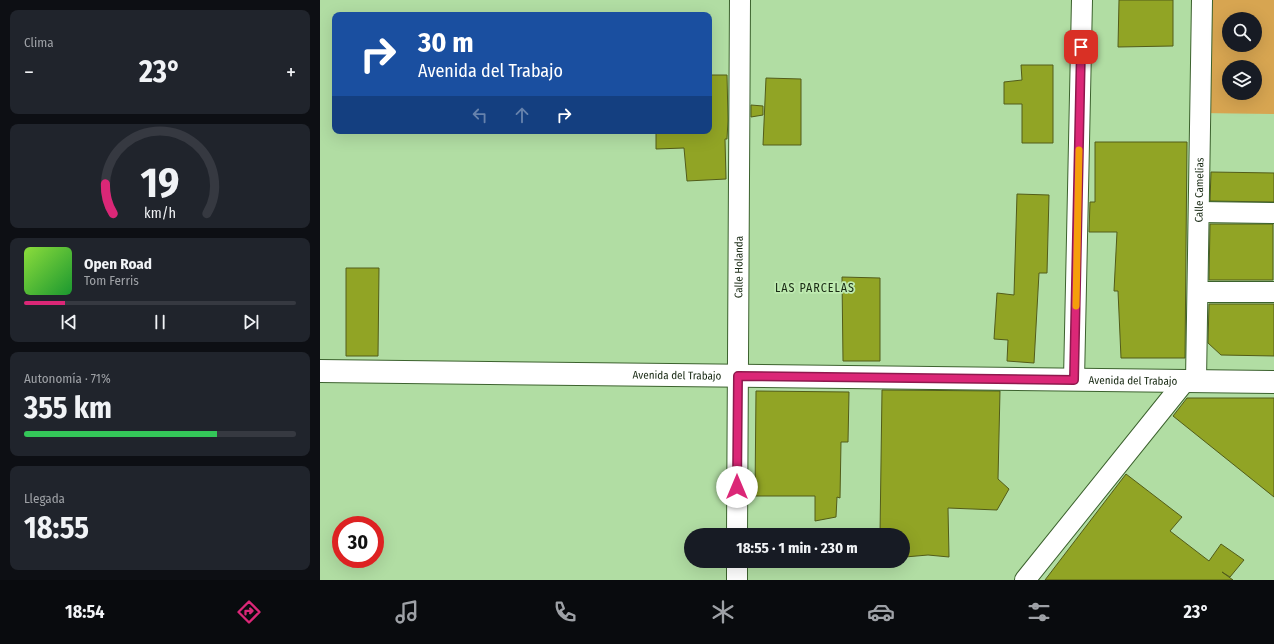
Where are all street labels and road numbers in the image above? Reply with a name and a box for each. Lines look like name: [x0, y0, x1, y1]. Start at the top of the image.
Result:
street label: Calle Camelias: [1192, 157, 1206, 223]
street label: Calle Holanda: [732, 236, 745, 298]
street label: Avenida del Trabajo: [633, 368, 722, 382]
street label: Avenida del Trabajo: [1089, 373, 1178, 387]

